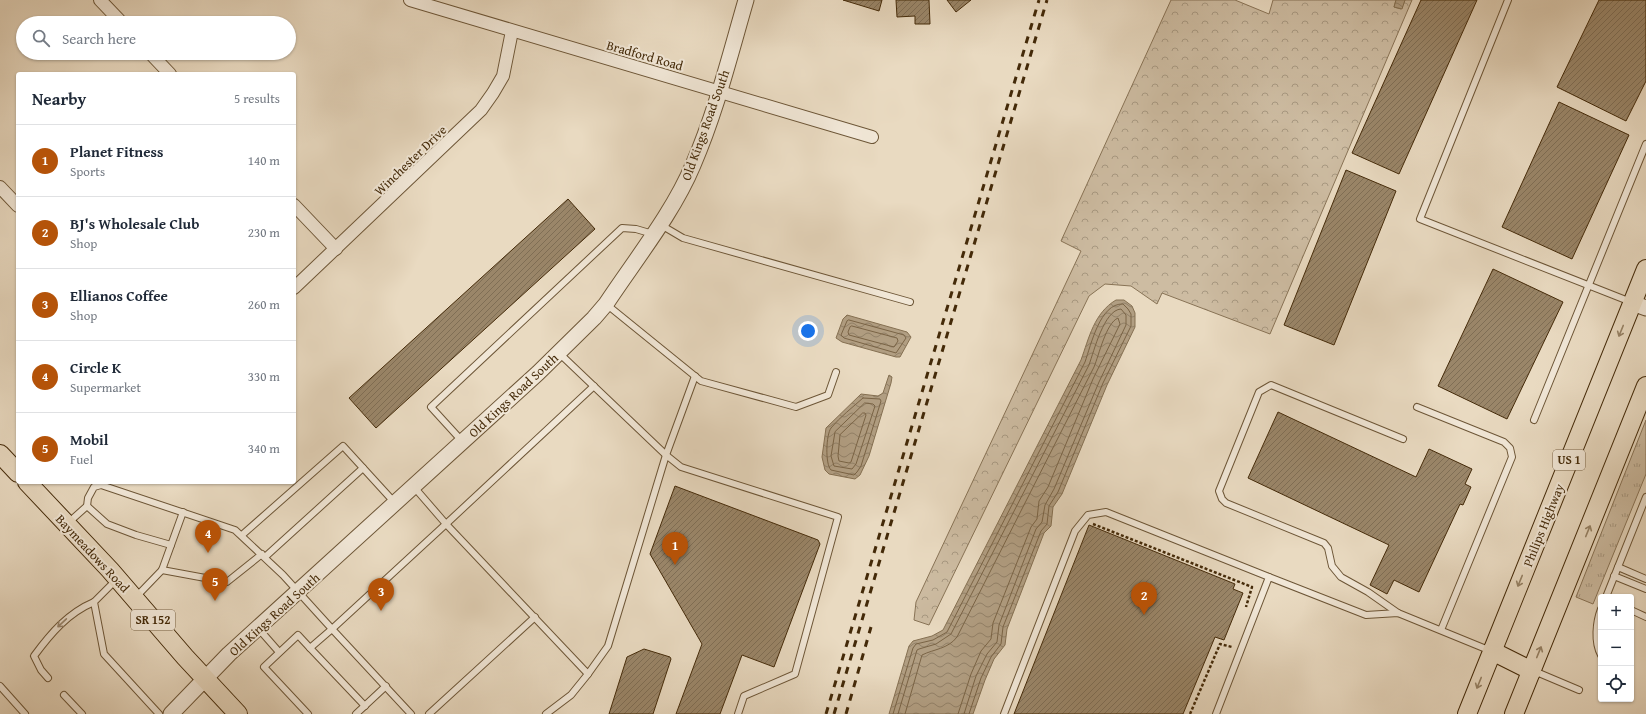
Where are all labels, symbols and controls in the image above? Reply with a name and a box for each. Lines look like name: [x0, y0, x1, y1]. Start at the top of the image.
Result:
search box: [16, 16, 296, 60]
icon: search: [30, 27, 52, 49]
text: Search here: [62, 28, 136, 49]
street label: Bradford Road: [604, 35, 685, 75]
street label: Old Kings Road South: [677, 67, 735, 183]
text: Nearby: [32, 86, 86, 111]
text: 5 results: [234, 89, 280, 108]
street label: Winchester Drive: [370, 121, 451, 200]
text: Planet Fitness: [70, 141, 163, 162]
text: 1: [42, 151, 48, 170]
text: 140 m: [248, 151, 280, 170]
text: Sports: [70, 162, 105, 181]
text: BJ's Wholesale Club: [70, 213, 199, 234]
text: 2: [42, 223, 48, 242]
text: 230 m: [248, 223, 280, 242]
text: Shop: [70, 234, 97, 253]
text: Ellianos Coffee: [70, 285, 168, 306]
text: 3: [42, 295, 48, 314]
text: 260 m: [248, 295, 280, 314]
text: Shop: [70, 306, 97, 325]
your location: [798, 321, 818, 341]
one-way arrow: [1616, 324, 1624, 336]
street label: Old Kings Road South: [464, 348, 563, 442]
text: Circle K: [70, 357, 121, 378]
text: 4: [42, 367, 48, 386]
text: 330 m: [248, 367, 280, 386]
text: Supermarket: [70, 378, 141, 397]
text: Mobil: [70, 429, 108, 450]
text: 5: [42, 439, 48, 458]
text: 340 m: [248, 439, 280, 458]
text: Fuel: [70, 450, 93, 469]
road number: US 1: [1553, 450, 1585, 470]
street label: Philips Highway: [1518, 480, 1569, 570]
street label: Baymeadows Road: [51, 510, 134, 597]
pin: 4: [195, 520, 221, 553]
one-way arrow: [1584, 526, 1592, 538]
pin: 1: [662, 532, 688, 565]
pin: 5: [202, 568, 228, 601]
street label: Old Kings Road South: [225, 568, 324, 660]
one-way arrow: [1516, 575, 1524, 587]
pin: 3: [368, 578, 394, 611]
pin: 2: [1131, 582, 1157, 615]
map controls: [1598, 594, 1634, 702]
button: +: [1598, 594, 1634, 630]
road number: SR 152: [131, 610, 175, 630]
one-way arrow: [57, 619, 67, 628]
button: −: [1598, 630, 1634, 666]
one-way arrow: [1536, 646, 1544, 658]
button: locate: [1598, 666, 1634, 702]
one-way arrow: [1475, 676, 1483, 688]

